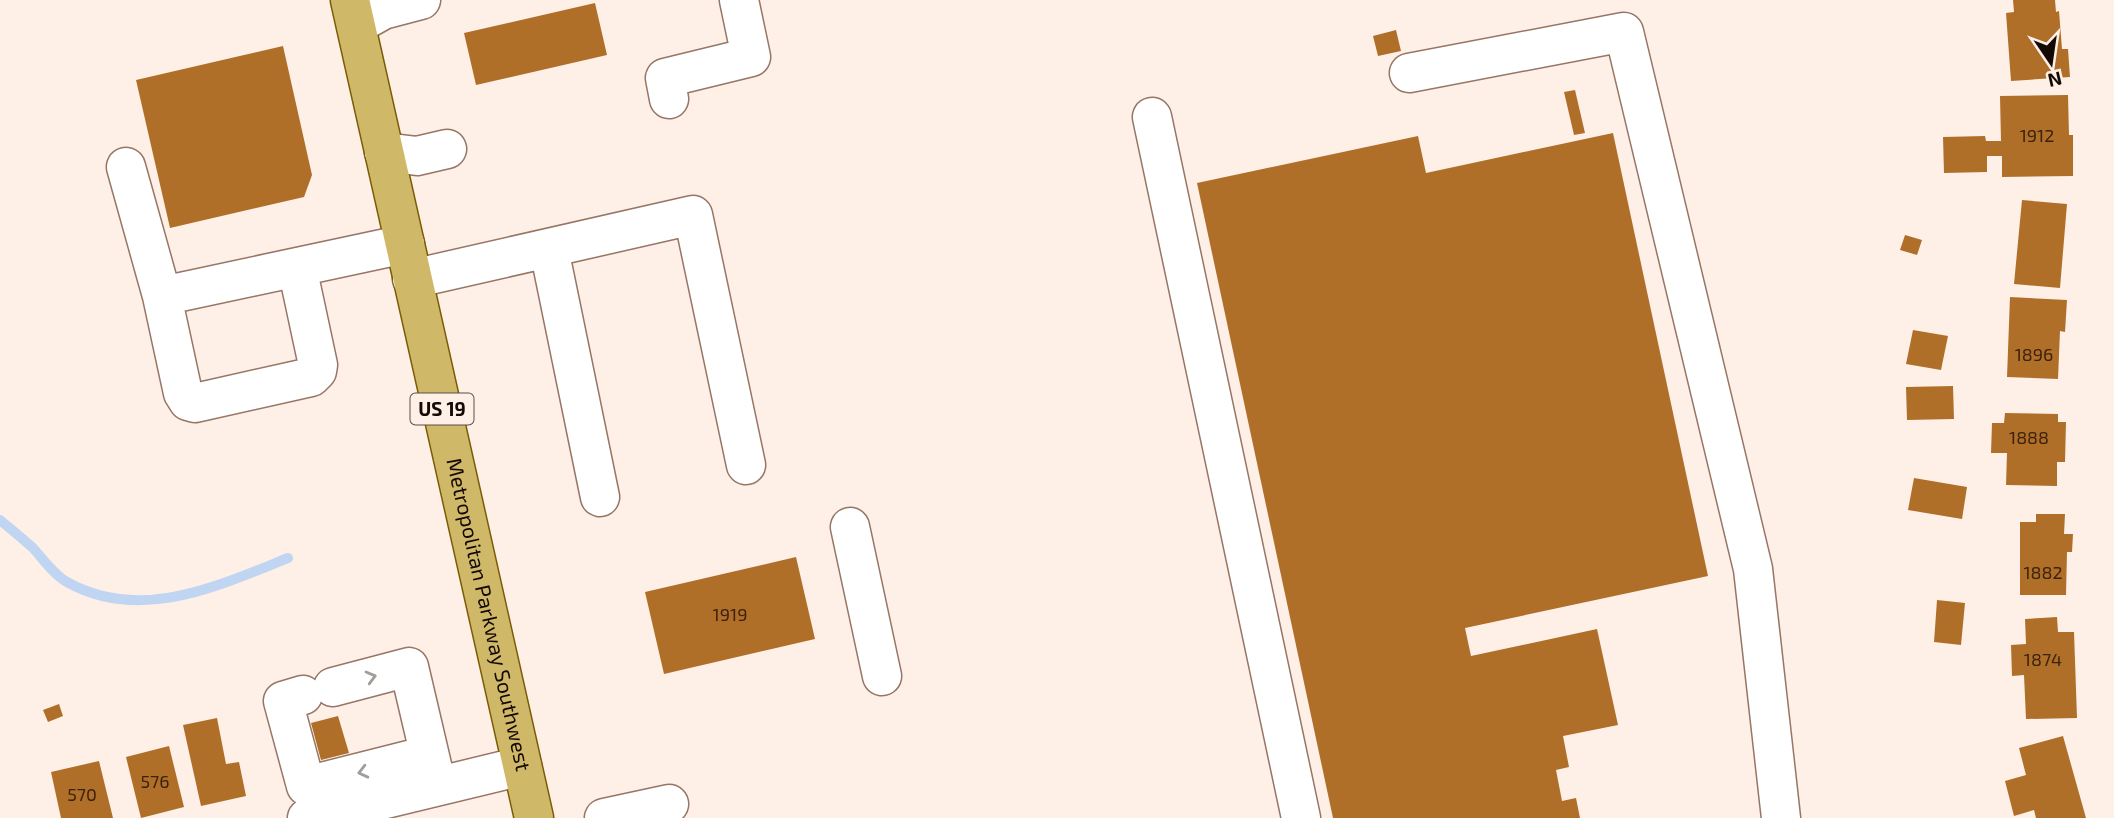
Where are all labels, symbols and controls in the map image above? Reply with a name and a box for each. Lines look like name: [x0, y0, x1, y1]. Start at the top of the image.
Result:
north arrow: [2016, 28, 2086, 98]
text: N: [2046, 67, 2064, 93]
house number: 1912: [2020, 124, 2054, 146]
house number: 1896: [2015, 343, 2053, 365]
road number: US 19: [410, 394, 474, 424]
house number: 1888: [2009, 426, 2049, 448]
street label: Metropolitan Parkway Southwest: [442, 455, 537, 773]
house number: 1882: [2023, 561, 2063, 583]
house number: 1919: [713, 603, 747, 625]
house number: 1874: [2024, 648, 2062, 670]
one-way arrow: [365, 671, 377, 685]
one-way arrow: [357, 764, 369, 778]
house number: 576: [140, 770, 170, 792]
house number: 570: [67, 783, 97, 805]

